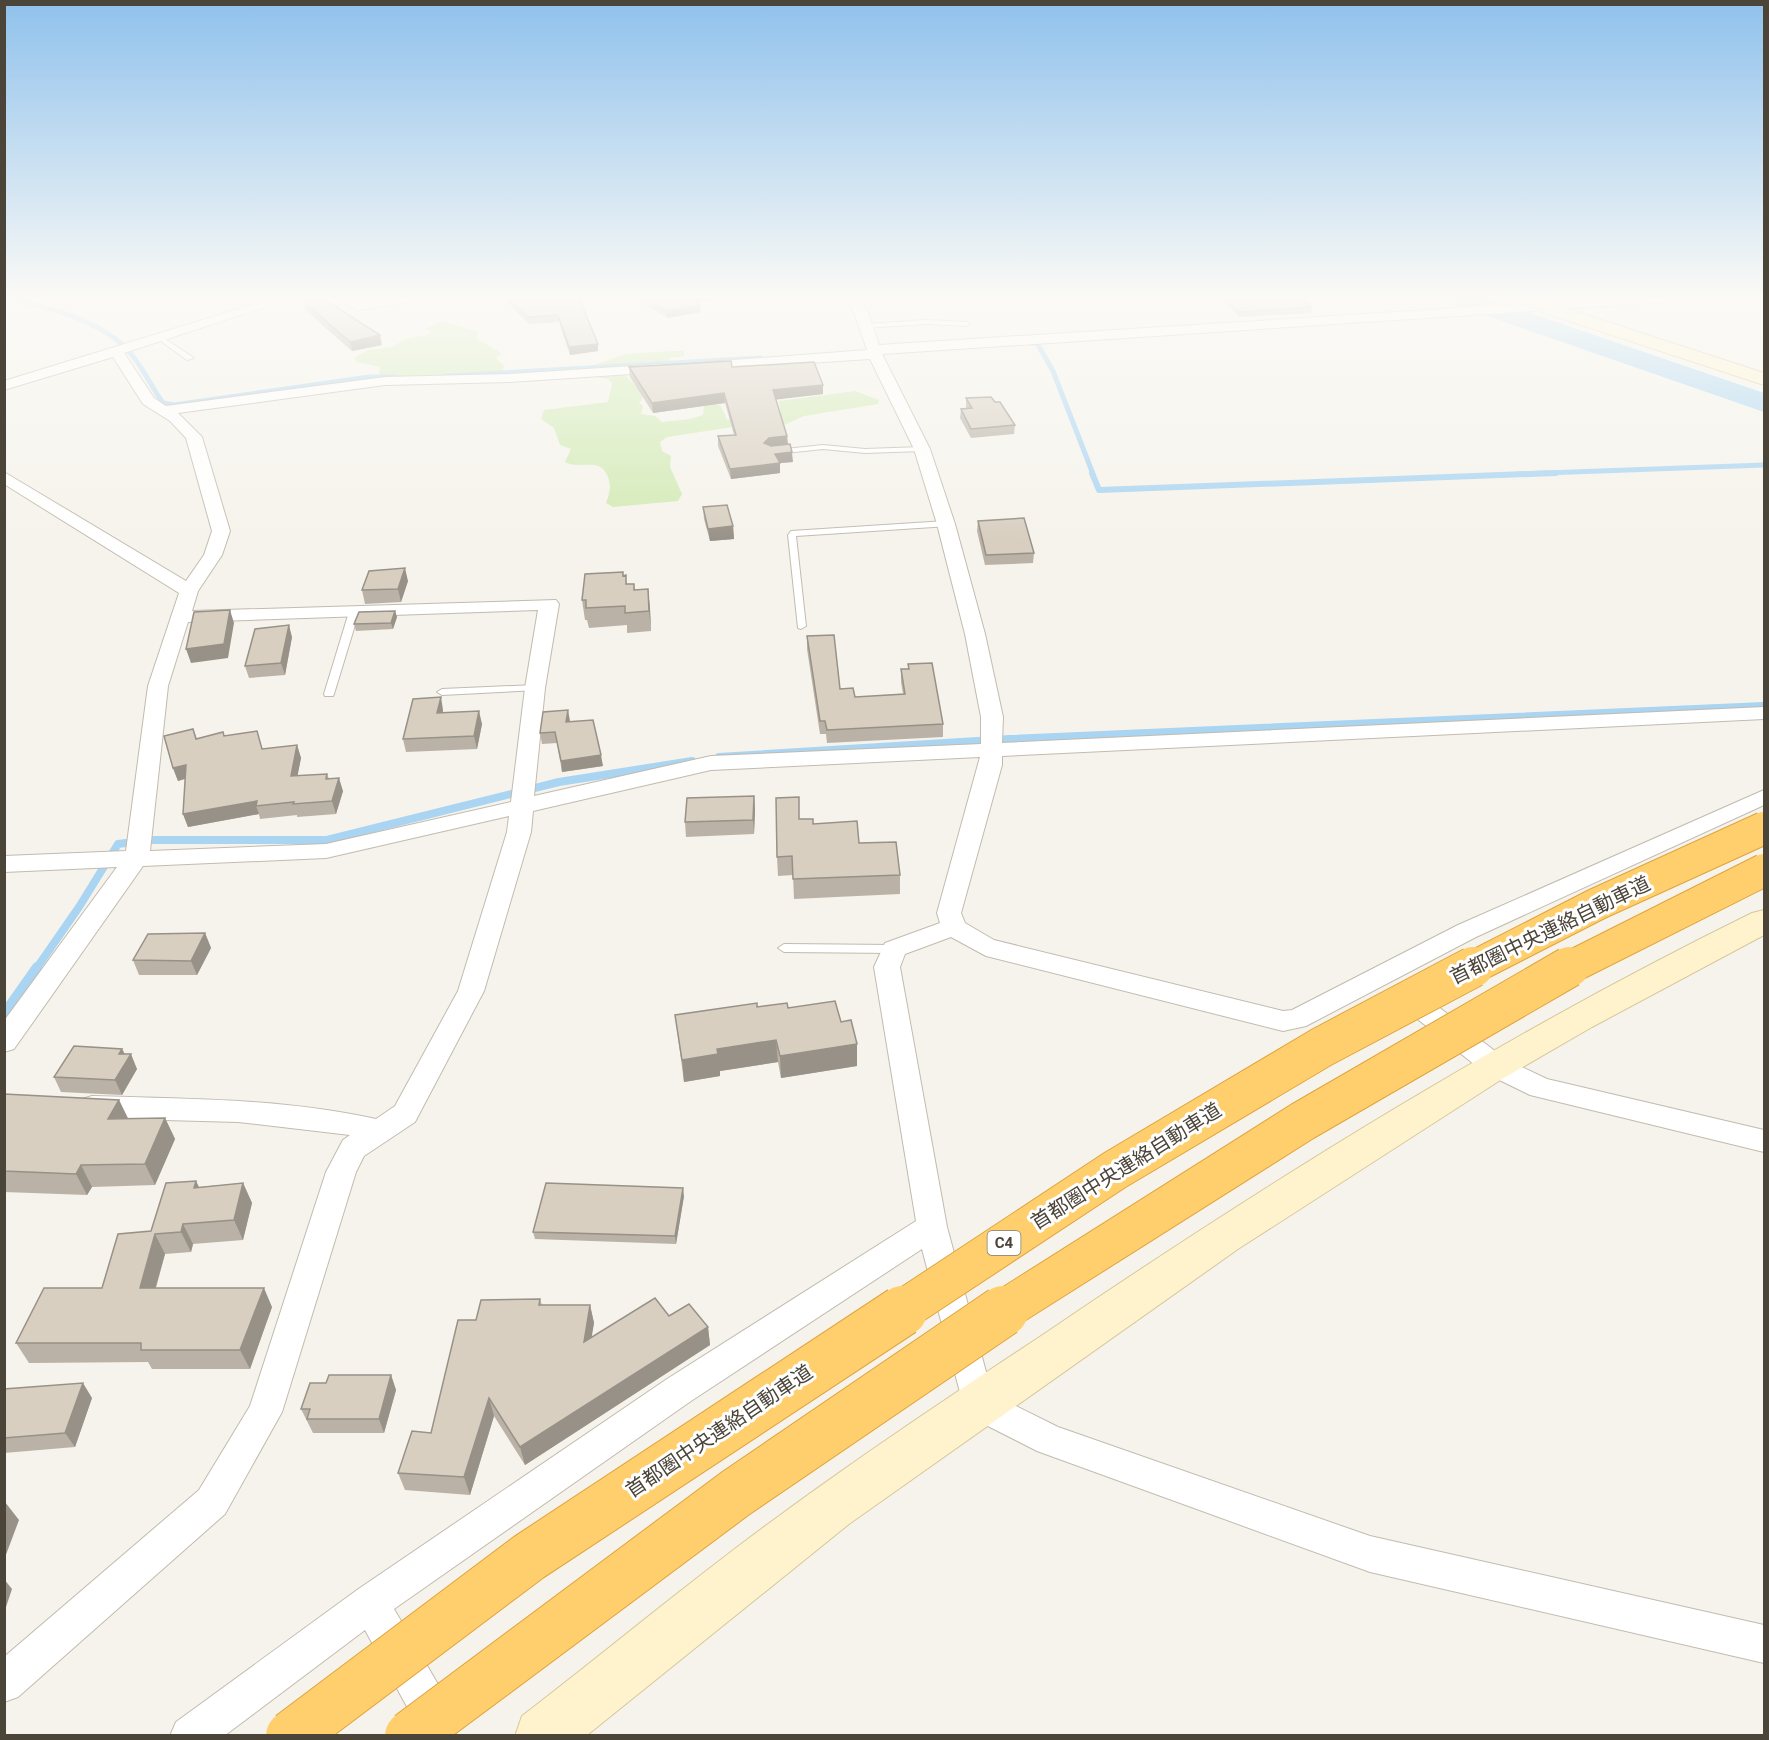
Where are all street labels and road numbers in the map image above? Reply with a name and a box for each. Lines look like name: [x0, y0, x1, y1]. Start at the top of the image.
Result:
street label: 首都圏中央連絡自動車道: [1446, 871, 1654, 989]
street label: 首都圏中央連絡自動車道: [1026, 1098, 1226, 1234]
road number: C4: [988, 1231, 1020, 1255]
street label: 首都圏中央連絡自動車道: [621, 1360, 817, 1502]

